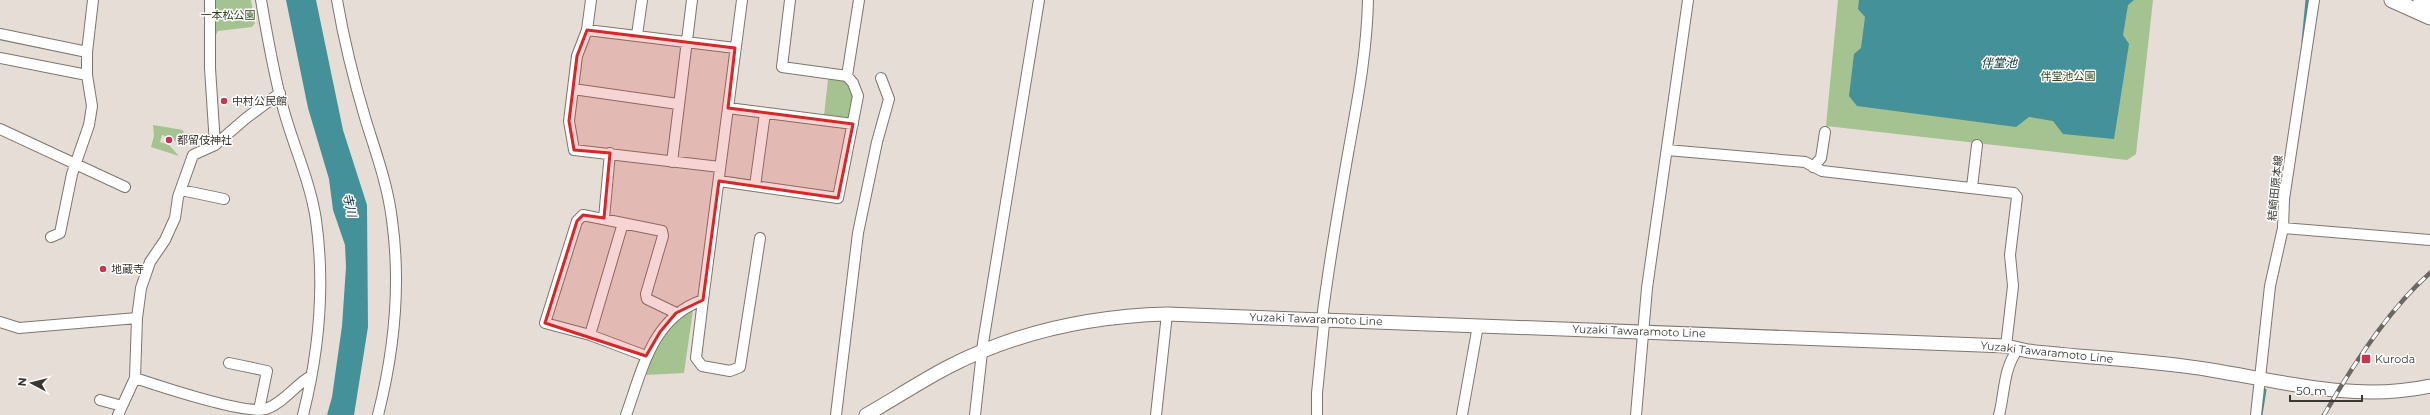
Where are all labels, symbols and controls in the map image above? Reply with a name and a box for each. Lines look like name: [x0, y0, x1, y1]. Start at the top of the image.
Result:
park label: 一本松公園: [201, 8, 256, 22]
water label: 伴堂池: [1981, 55, 2018, 70]
park label: 伴堂池公園: [2041, 69, 2096, 83]
place label: 中村公民館: [232, 94, 287, 108]
marker: 中村公民館: [219, 96, 229, 106]
place label: 都留伎神社: [177, 133, 232, 147]
marker: 都留伎神社: [164, 135, 174, 145]
street label: 結崎田原本線: [2265, 154, 2285, 222]
water label: 寺川: [340, 192, 360, 220]
place label: 地蔵寺: [111, 262, 144, 276]
marker: 地蔵寺: [98, 264, 108, 274]
street label: Yuzaki Tawaramoto Line: [1249, 310, 1383, 328]
street label: Yuzaki Tawaramoto Line: [1572, 322, 1706, 340]
street label: Yuzaki Tawaramoto Line: [1980, 338, 2114, 366]
place label: Kuroda: [2375, 352, 2415, 366]
marker: Kuroda: [2360, 353, 2372, 365]
north arrow: [12, 363, 52, 403]
text: N: [15, 377, 30, 387]
scale bar: [2290, 377, 2362, 403]
text: 50 m: [2296, 383, 2327, 398]

